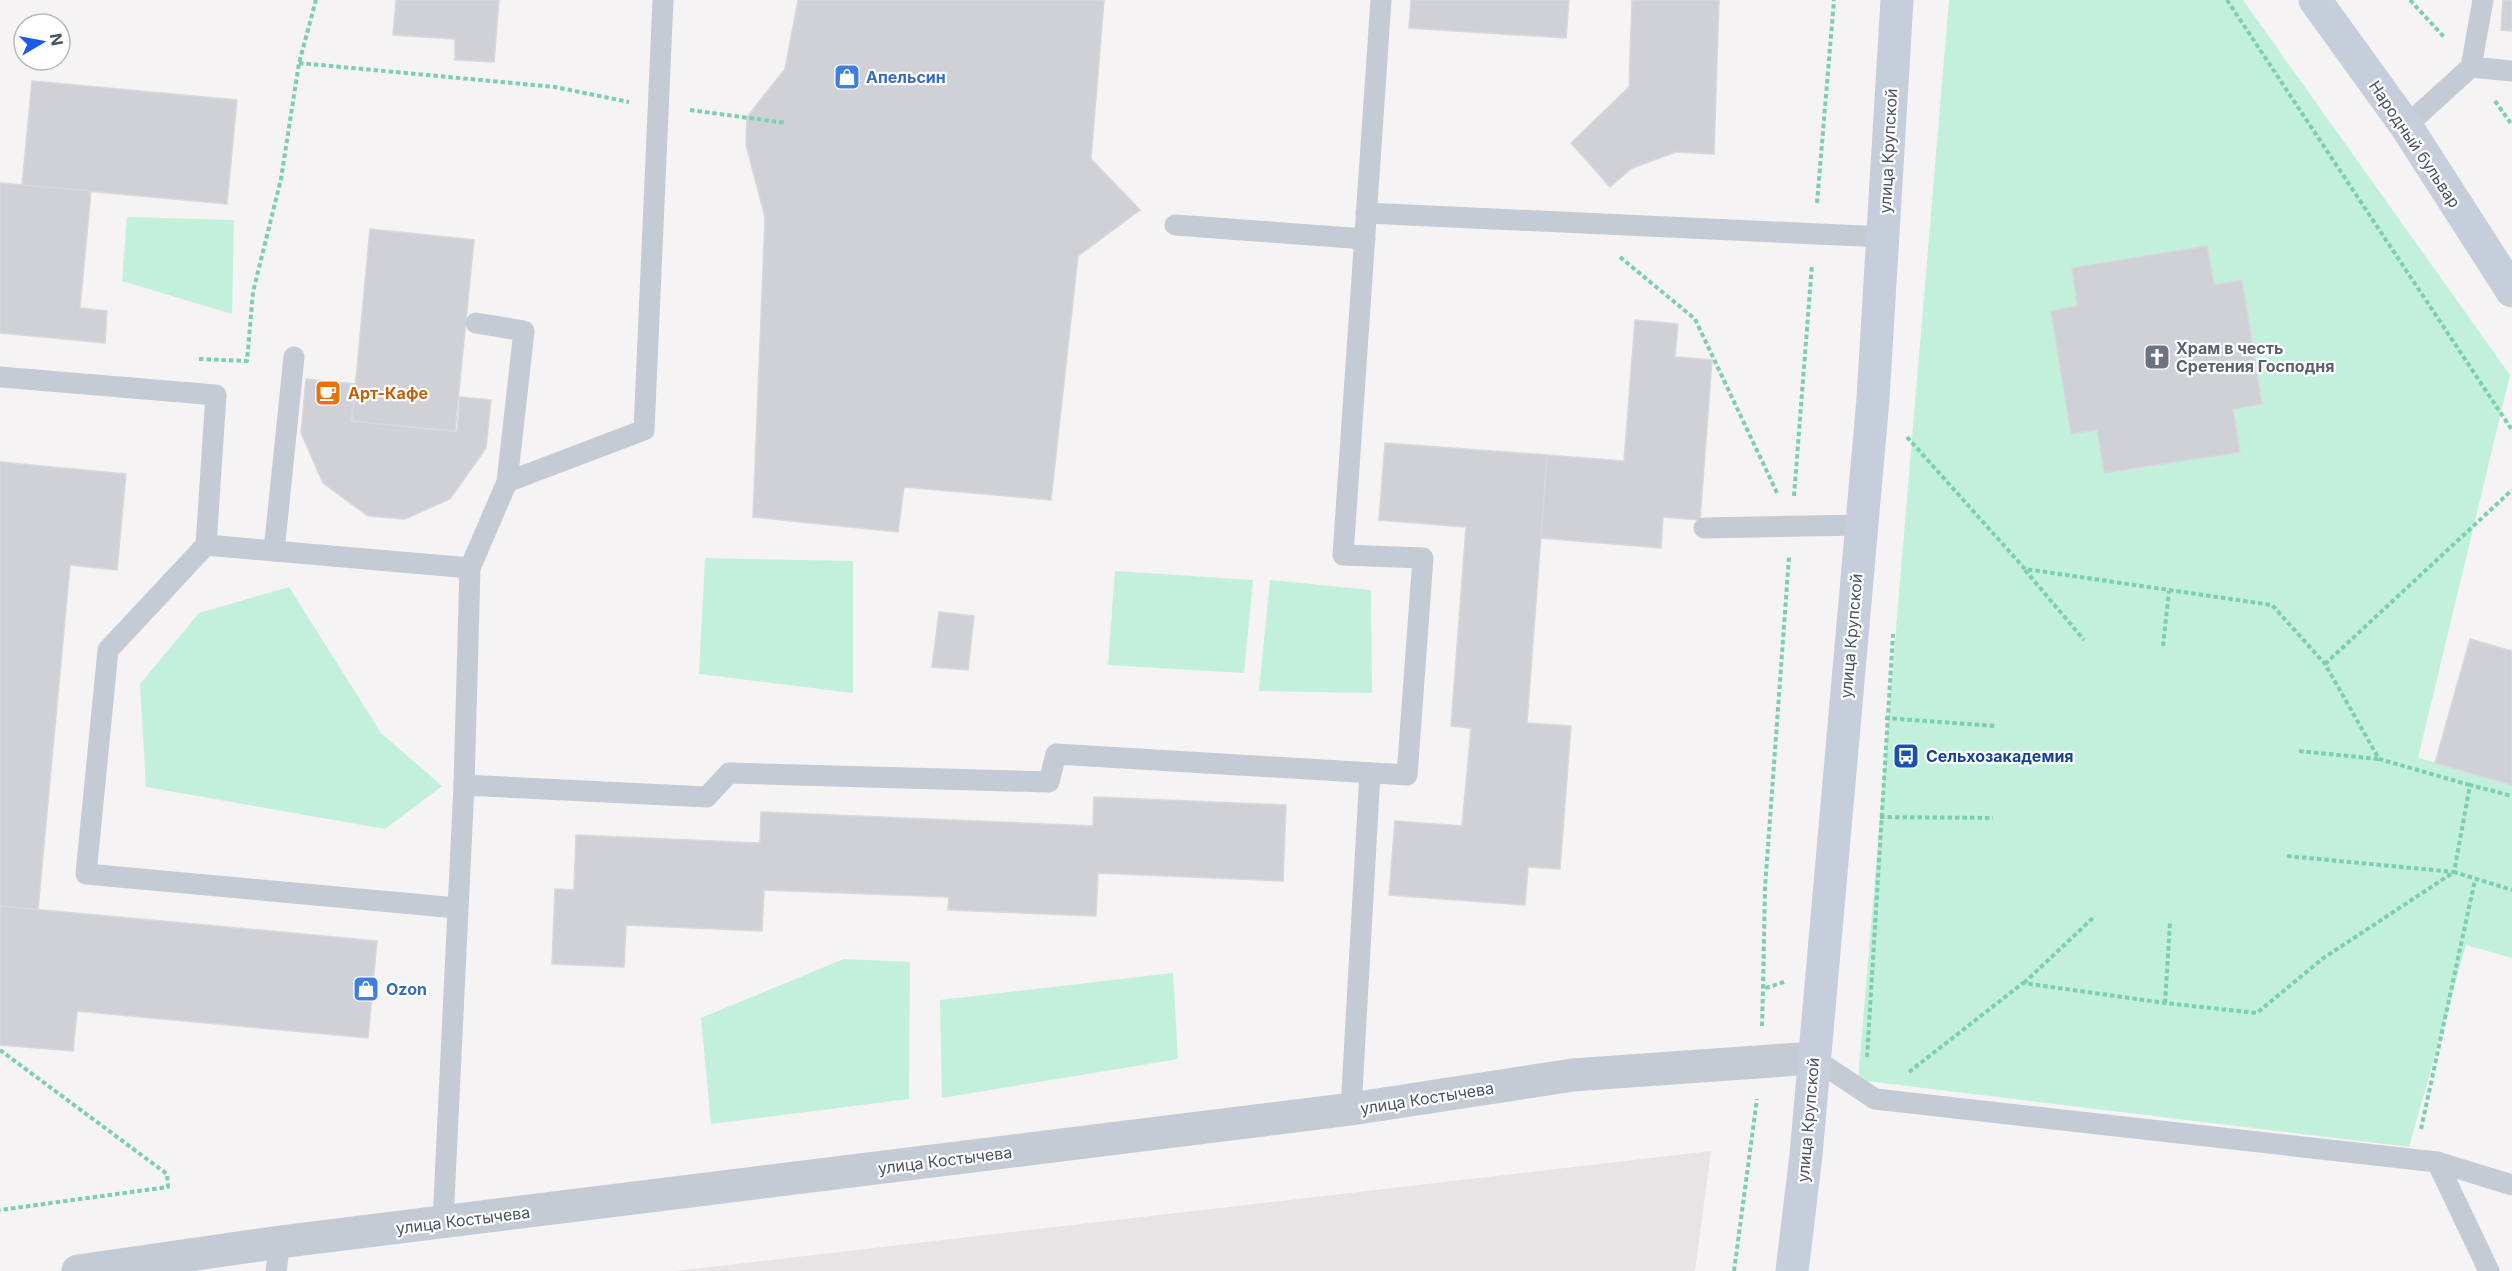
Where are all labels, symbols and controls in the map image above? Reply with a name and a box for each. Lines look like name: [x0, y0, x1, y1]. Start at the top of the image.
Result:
north arrow: [12, 12, 72, 72]
text: N: [46, 32, 68, 47]
shop icon: Апельсин: [832, 62, 862, 92]
place label: Апельсин: [866, 67, 946, 87]
street label: Народный бульвар: [2365, 77, 2465, 211]
street label: улица Крупской: [1875, 88, 1901, 214]
place label: Храм в честь Сретения Господня: [2176, 338, 2335, 376]
church icon: Храм в честь Сретения Господня: [2142, 342, 2172, 372]
cafe icon: Арт-Кафе: [313, 378, 343, 408]
place label: Арт-Кафе: [348, 383, 428, 403]
street label: улица Крупской: [1836, 573, 1866, 699]
bus stop icon: Сельхозакадемия: [1891, 741, 1921, 771]
place label: Сельхозакадемия: [1926, 746, 2074, 766]
shop icon: Ozon: [351, 974, 381, 1004]
place label: Ozon: [386, 979, 427, 999]
street label: улица Крупской: [1793, 1057, 1823, 1183]
street label: улица Костычева: [1359, 1078, 1495, 1118]
street label: улица Костычева: [877, 1142, 1013, 1178]
street label: улица Костычева: [395, 1202, 531, 1238]

